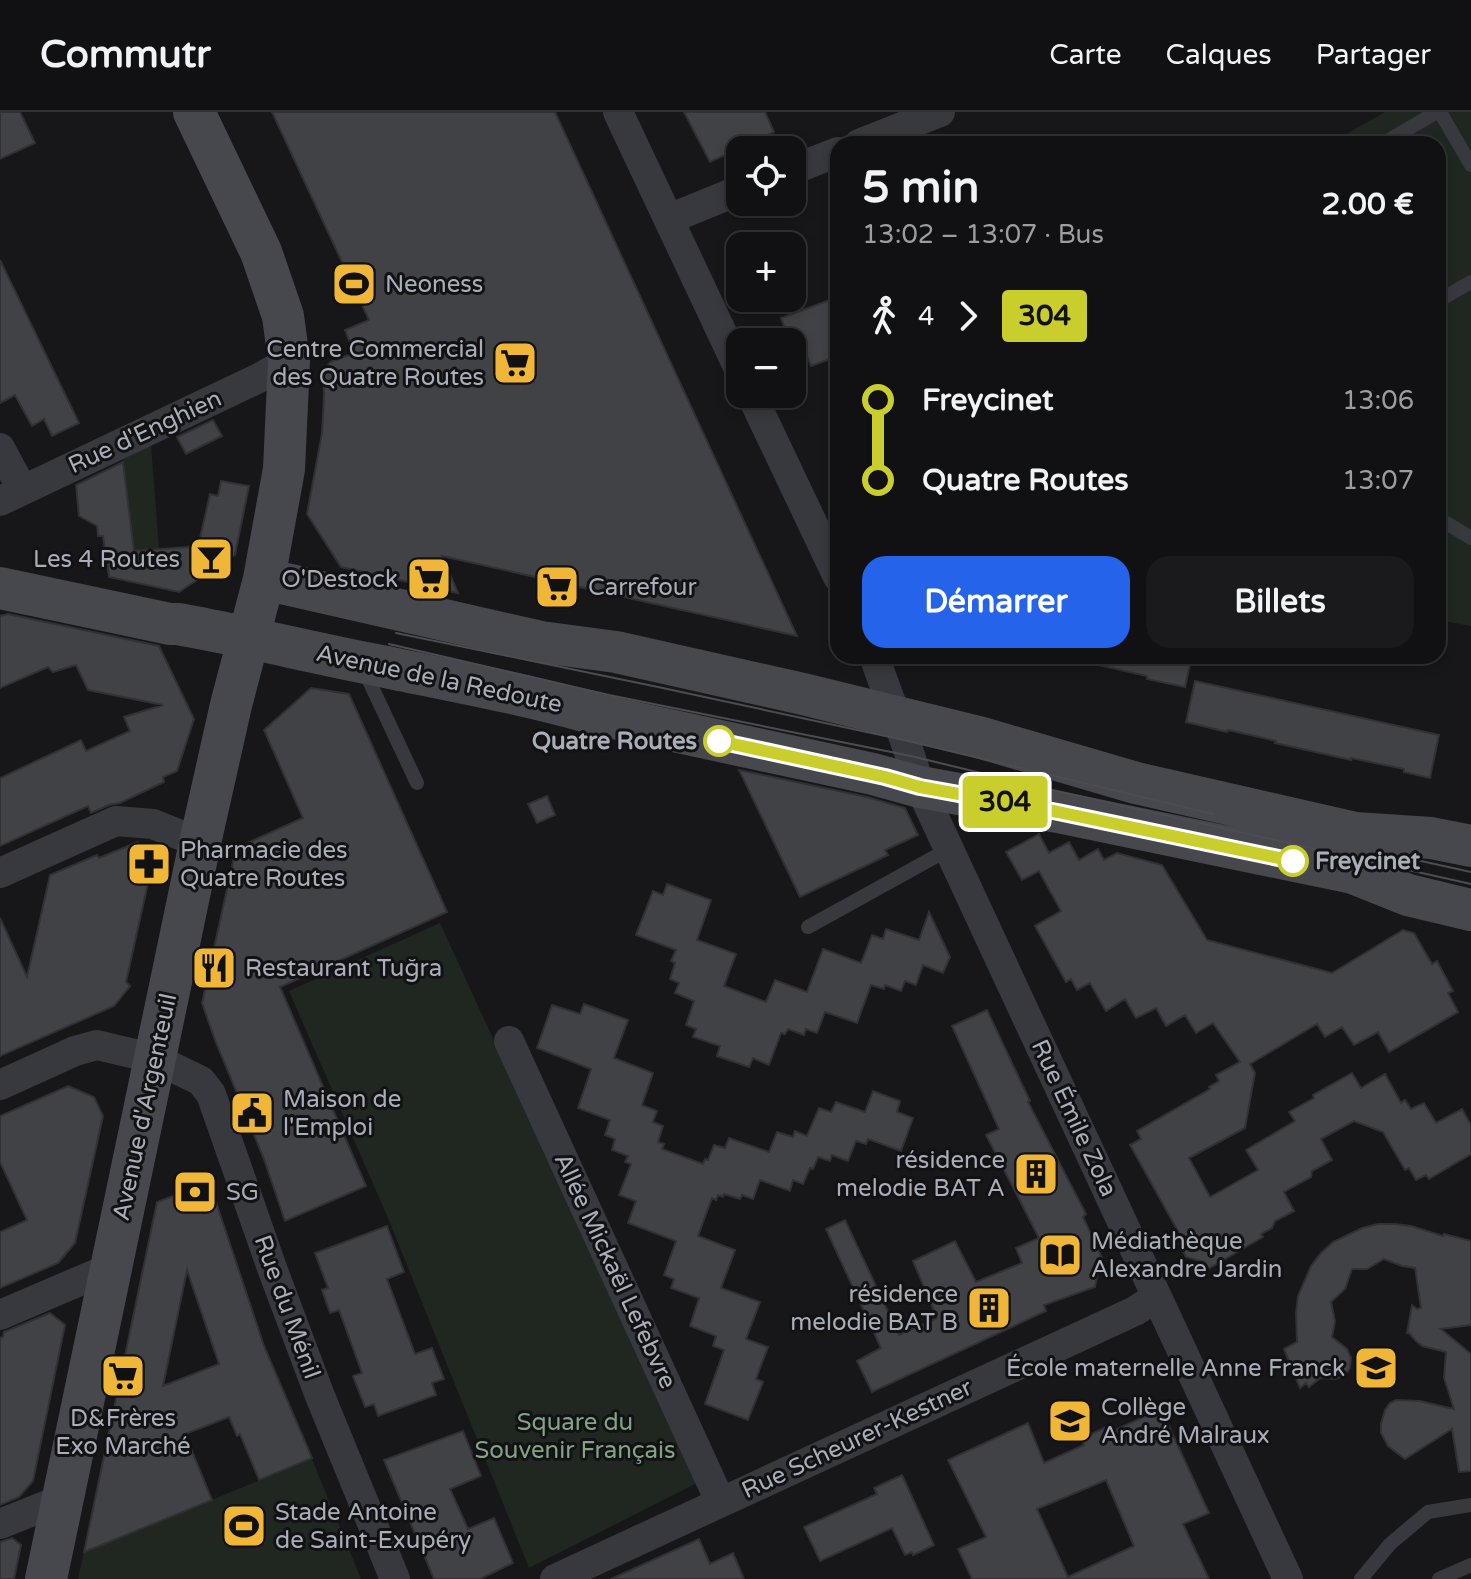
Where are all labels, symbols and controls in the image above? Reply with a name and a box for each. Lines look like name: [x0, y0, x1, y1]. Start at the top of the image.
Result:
text: Commutr: [40, 32, 211, 78]
text: Carte: [1049, 38, 1122, 72]
text: Calques: [1166, 38, 1272, 72]
text: Partager: [1316, 38, 1431, 72]
map controls: [726, 136, 806, 408]
button: locate: [726, 136, 806, 216]
text: 5 min: [862, 162, 979, 215]
text: 2.00 €: [1321, 186, 1414, 223]
text: 13:02 – 13:07 · Bus: [862, 219, 1104, 250]
button: +: [726, 232, 806, 312]
sports icon: Neoness: [330, 260, 378, 308]
place label: Neoness: [385, 270, 483, 299]
icon: walk: [862, 294, 906, 338]
icon: forward: [946, 294, 990, 338]
text: 304: [1018, 299, 1071, 333]
text: 4: [918, 301, 934, 332]
button: −: [726, 328, 806, 408]
place label: Centre Commercial des Quatre Routes: [266, 335, 484, 392]
supermarket icon: Centre Commercial des Quatre Routes: [491, 339, 539, 387]
text: Freycinet: [922, 382, 1053, 419]
street label: Rue d'Enghien: [64, 384, 226, 480]
text: 13:06: [1342, 385, 1414, 416]
text: Quatre Routes: [922, 462, 1129, 499]
text: 13:07: [1342, 465, 1414, 496]
bar icon: Les 4 Routes: [187, 535, 235, 583]
place label: Les 4 Routes: [33, 545, 180, 574]
supermarket icon: O'Destock: [405, 555, 453, 603]
button: Démarrer: [862, 556, 1130, 648]
button: Billets: [1146, 556, 1414, 648]
supermarket icon: Carrefour: [533, 563, 581, 611]
place label: O'Destock: [281, 565, 398, 594]
place label: Carrefour: [588, 573, 697, 602]
street label: Avenue de la Redoute: [314, 639, 564, 719]
marker: Quatre Routes: [704, 726, 734, 756]
place label: Quatre Routes: [532, 727, 697, 756]
line badge: 304: [959, 776, 1051, 828]
text: 304: [979, 785, 1031, 819]
place label: Pharmacie des Quatre Routes: [180, 836, 348, 893]
pharmacy icon: Pharmacie des Quatre Routes: [125, 840, 173, 888]
marker: Freycinet: [1278, 846, 1308, 876]
place label: Freycinet: [1315, 847, 1421, 876]
restaurant icon: Restaurant Tuğra: [190, 944, 238, 992]
place label: Restaurant Tuğra: [245, 954, 442, 983]
street label: Avenue d'Argenteuil: [107, 991, 183, 1223]
street label: Rue Émile Zola: [1025, 1034, 1124, 1201]
place label: Maison de l'Emploi: [283, 1085, 401, 1142]
public building icon: Maison de l'Emploi: [228, 1089, 276, 1137]
place label: résidence melodie BAT A: [836, 1146, 1005, 1203]
street label: Allée Mickaël Lefebvre: [548, 1149, 682, 1393]
building icon: résidence melodie BAT A: [1012, 1150, 1060, 1198]
bank icon: SG: [171, 1168, 219, 1216]
place label: SG: [226, 1178, 259, 1207]
place label: Médiathèque Alexandre Jardin: [1091, 1227, 1282, 1284]
street label: Rue du Ménil: [248, 1231, 326, 1383]
library icon: Médiathèque Alexandre Jardin: [1036, 1231, 1084, 1279]
place label: résidence melodie BAT B: [790, 1280, 958, 1337]
building icon: résidence melodie BAT B: [965, 1284, 1013, 1332]
school or university icon: École maternelle Anne Franck: [1352, 1344, 1400, 1392]
supermarket icon: D&Frères Exo Marché: [99, 1352, 147, 1400]
place label: École maternelle Anne Franck: [1006, 1353, 1345, 1383]
street label: Rue Scheurer-Kestner: [737, 1372, 978, 1505]
place label: Collège André Malraux: [1101, 1393, 1270, 1450]
school or university icon: Collège André Malraux: [1046, 1397, 1094, 1445]
place label: D&Frères Exo Marché: [55, 1404, 191, 1461]
park label: Square du Souvenir Français: [474, 1408, 676, 1465]
place label: Stade Antoine de Saint-Exupéry: [275, 1498, 471, 1555]
sports icon: Stade Antoine de Saint-Exupéry: [220, 1502, 268, 1550]

